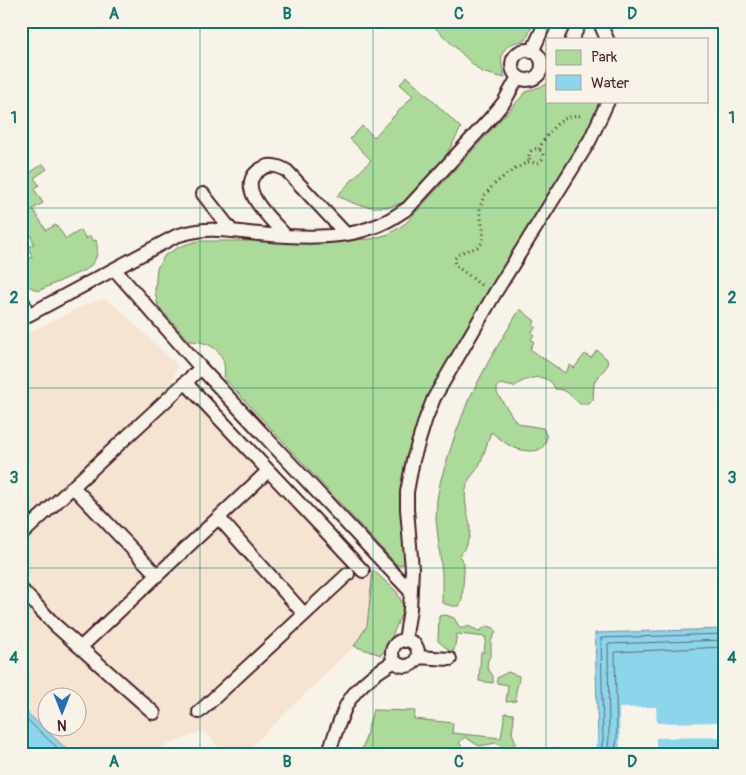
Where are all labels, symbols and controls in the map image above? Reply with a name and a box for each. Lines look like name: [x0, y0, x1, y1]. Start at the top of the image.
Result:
text: A: [109, 4, 120, 24]
text: B: [282, 4, 292, 24]
text: C: [454, 4, 464, 24]
text: D: [627, 4, 637, 24]
legend: [546, 38, 708, 102]
text: Park: [591, 48, 618, 67]
text: Water: [591, 74, 630, 93]
text: 1: [11, 108, 17, 128]
text: 1: [729, 108, 735, 128]
text: 2: [10, 288, 19, 308]
text: 2: [728, 288, 737, 308]
text: 3: [10, 468, 19, 488]
text: 3: [728, 468, 737, 488]
text: 4: [9, 648, 19, 668]
text: 4: [727, 648, 737, 668]
north arrow: [38, 688, 88, 738]
text: N: [57, 716, 67, 733]
text: A: [109, 752, 120, 772]
text: B: [282, 752, 292, 772]
text: C: [454, 752, 464, 772]
text: D: [627, 752, 637, 772]

